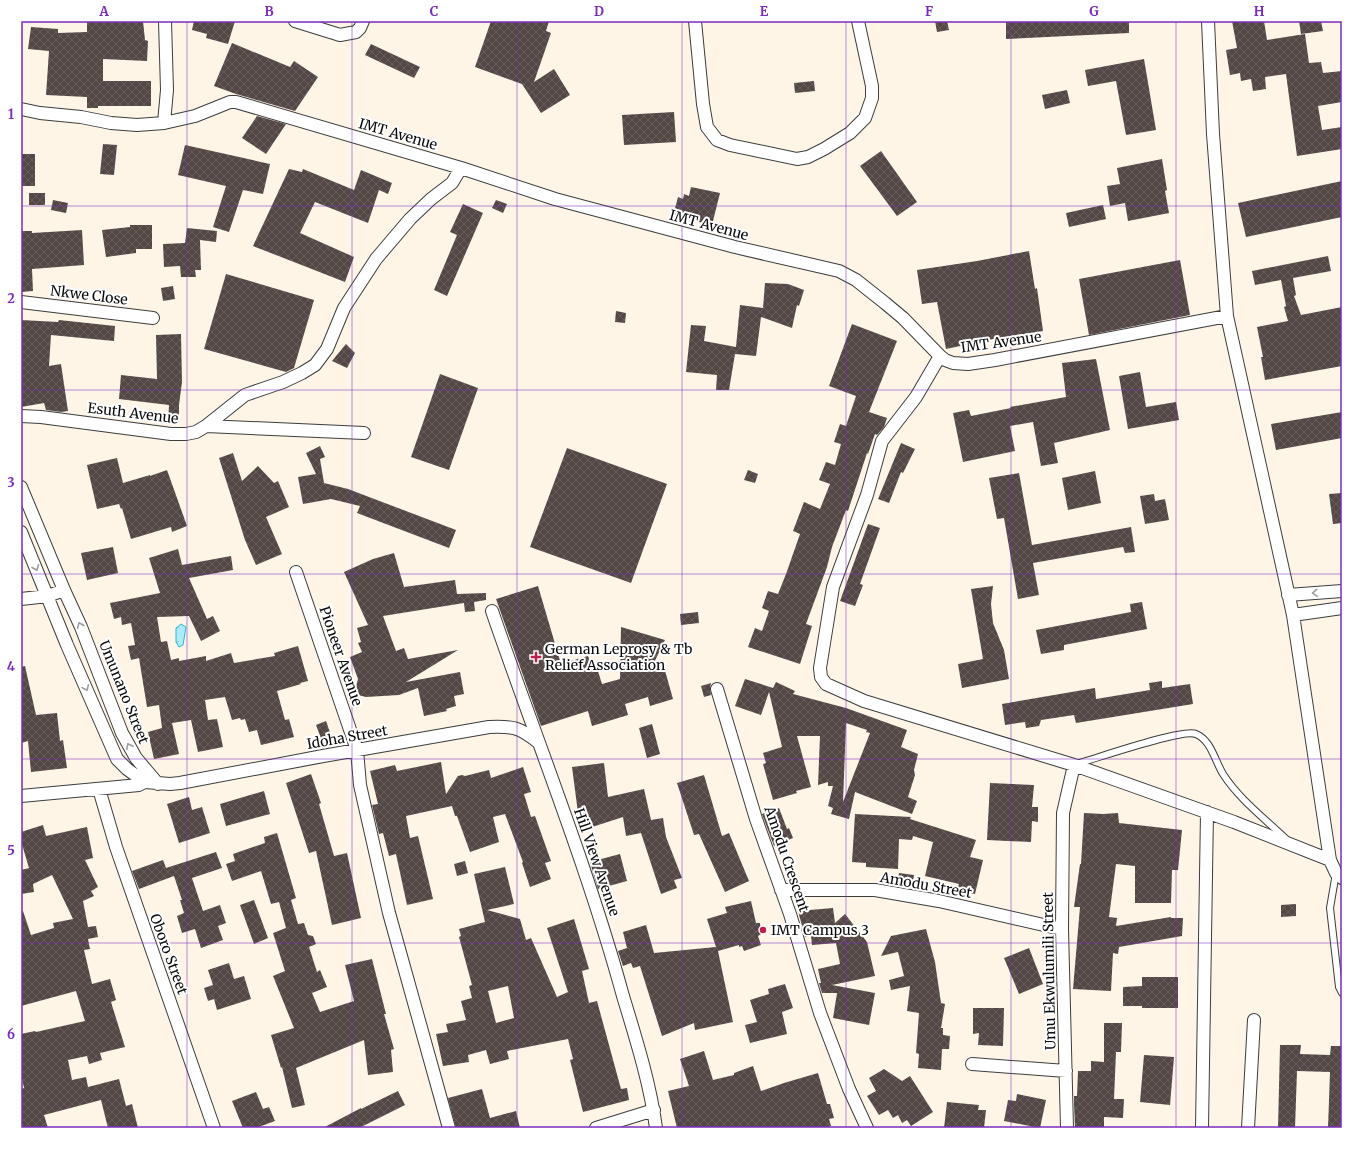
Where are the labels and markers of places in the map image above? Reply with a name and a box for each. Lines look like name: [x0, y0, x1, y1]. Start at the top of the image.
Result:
place label: German Leprosy & Tb Relief Association: [545, 640, 692, 674]
marker: German Leprosy & Tb Relief Association: [530, 651, 542, 663]
place label: IMT Campus 3: [771, 921, 869, 939]
marker: IMT Campus 3: [758, 925, 768, 935]

